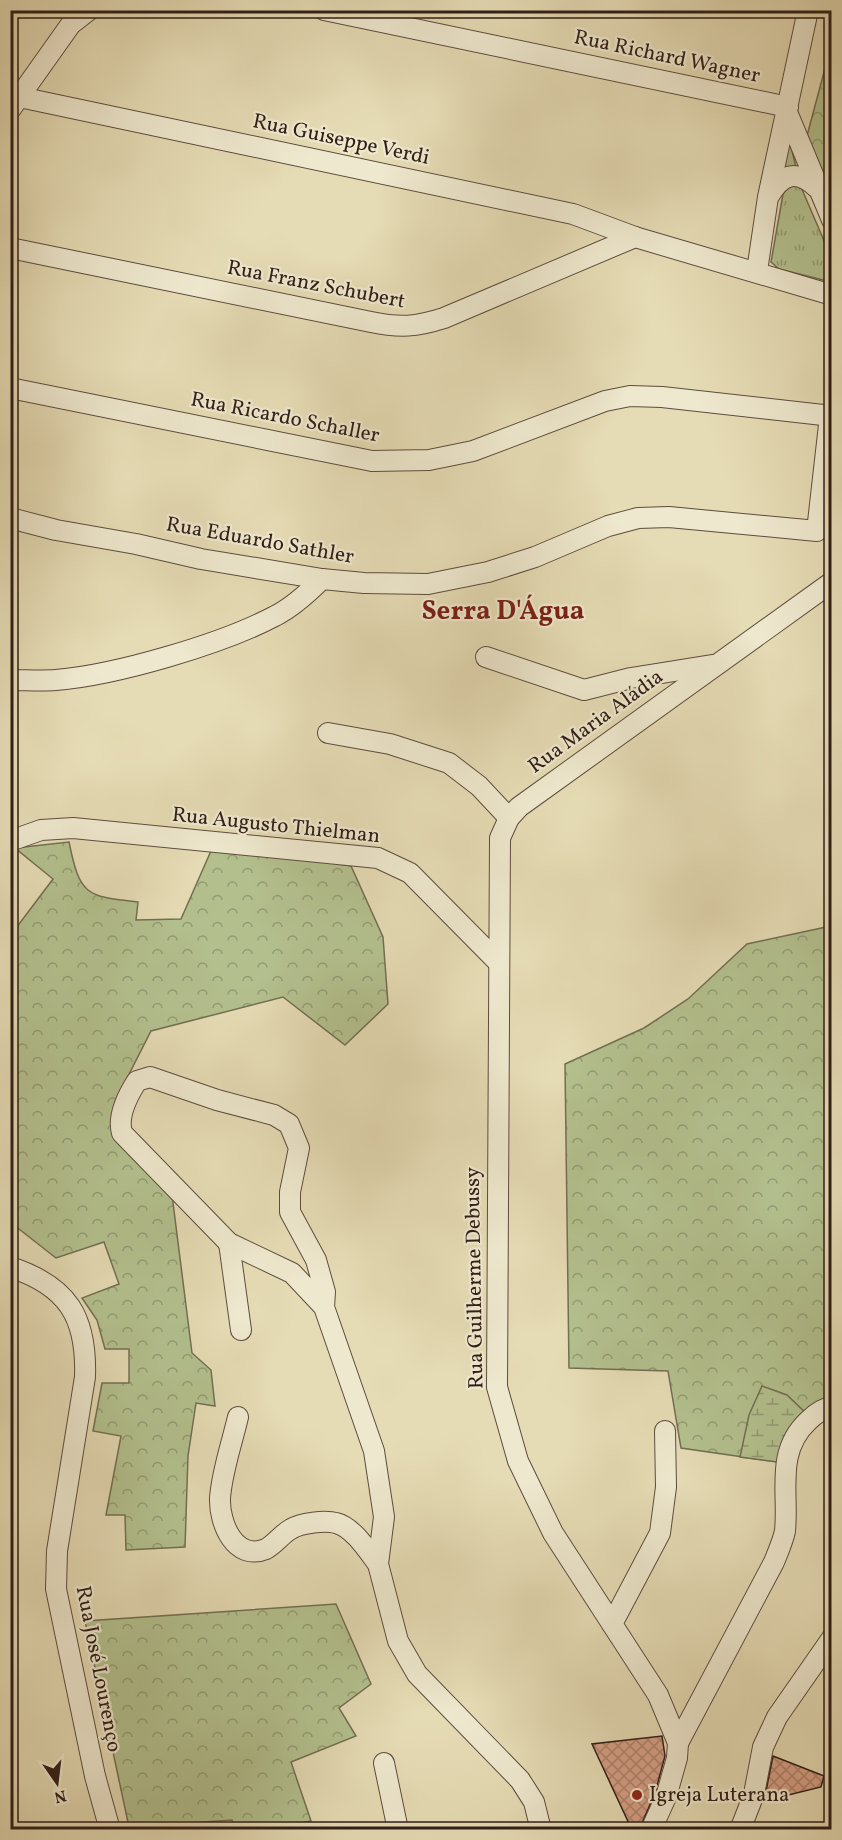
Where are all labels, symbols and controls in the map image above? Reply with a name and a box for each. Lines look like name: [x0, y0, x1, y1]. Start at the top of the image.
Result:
street label: Rua Richard Wagner: [571, 23, 763, 91]
street label: Rua Guiseppe Verdi: [250, 107, 432, 173]
street label: Rua Franz Schubert: [224, 254, 408, 316]
street label: Rua Ricardo Schaller: [188, 385, 382, 451]
street label: Rua Eduardo Sathler: [164, 510, 356, 572]
district label: Serra D'Água: [422, 593, 585, 631]
street label: Rua Maria Aládia: [522, 663, 670, 781]
street label: Rua Augusto Thielman: [171, 801, 381, 851]
street label: Rua Guilherme Debussy: [459, 1166, 491, 1389]
street label: Rua José Lourenço: [68, 1583, 128, 1755]
north arrow: [27, 1753, 87, 1813]
place label: Igreja Luterana: [649, 1781, 790, 1810]
text: N: [51, 1784, 68, 1808]
marker: Igreja Luterana: [630, 1788, 644, 1802]

